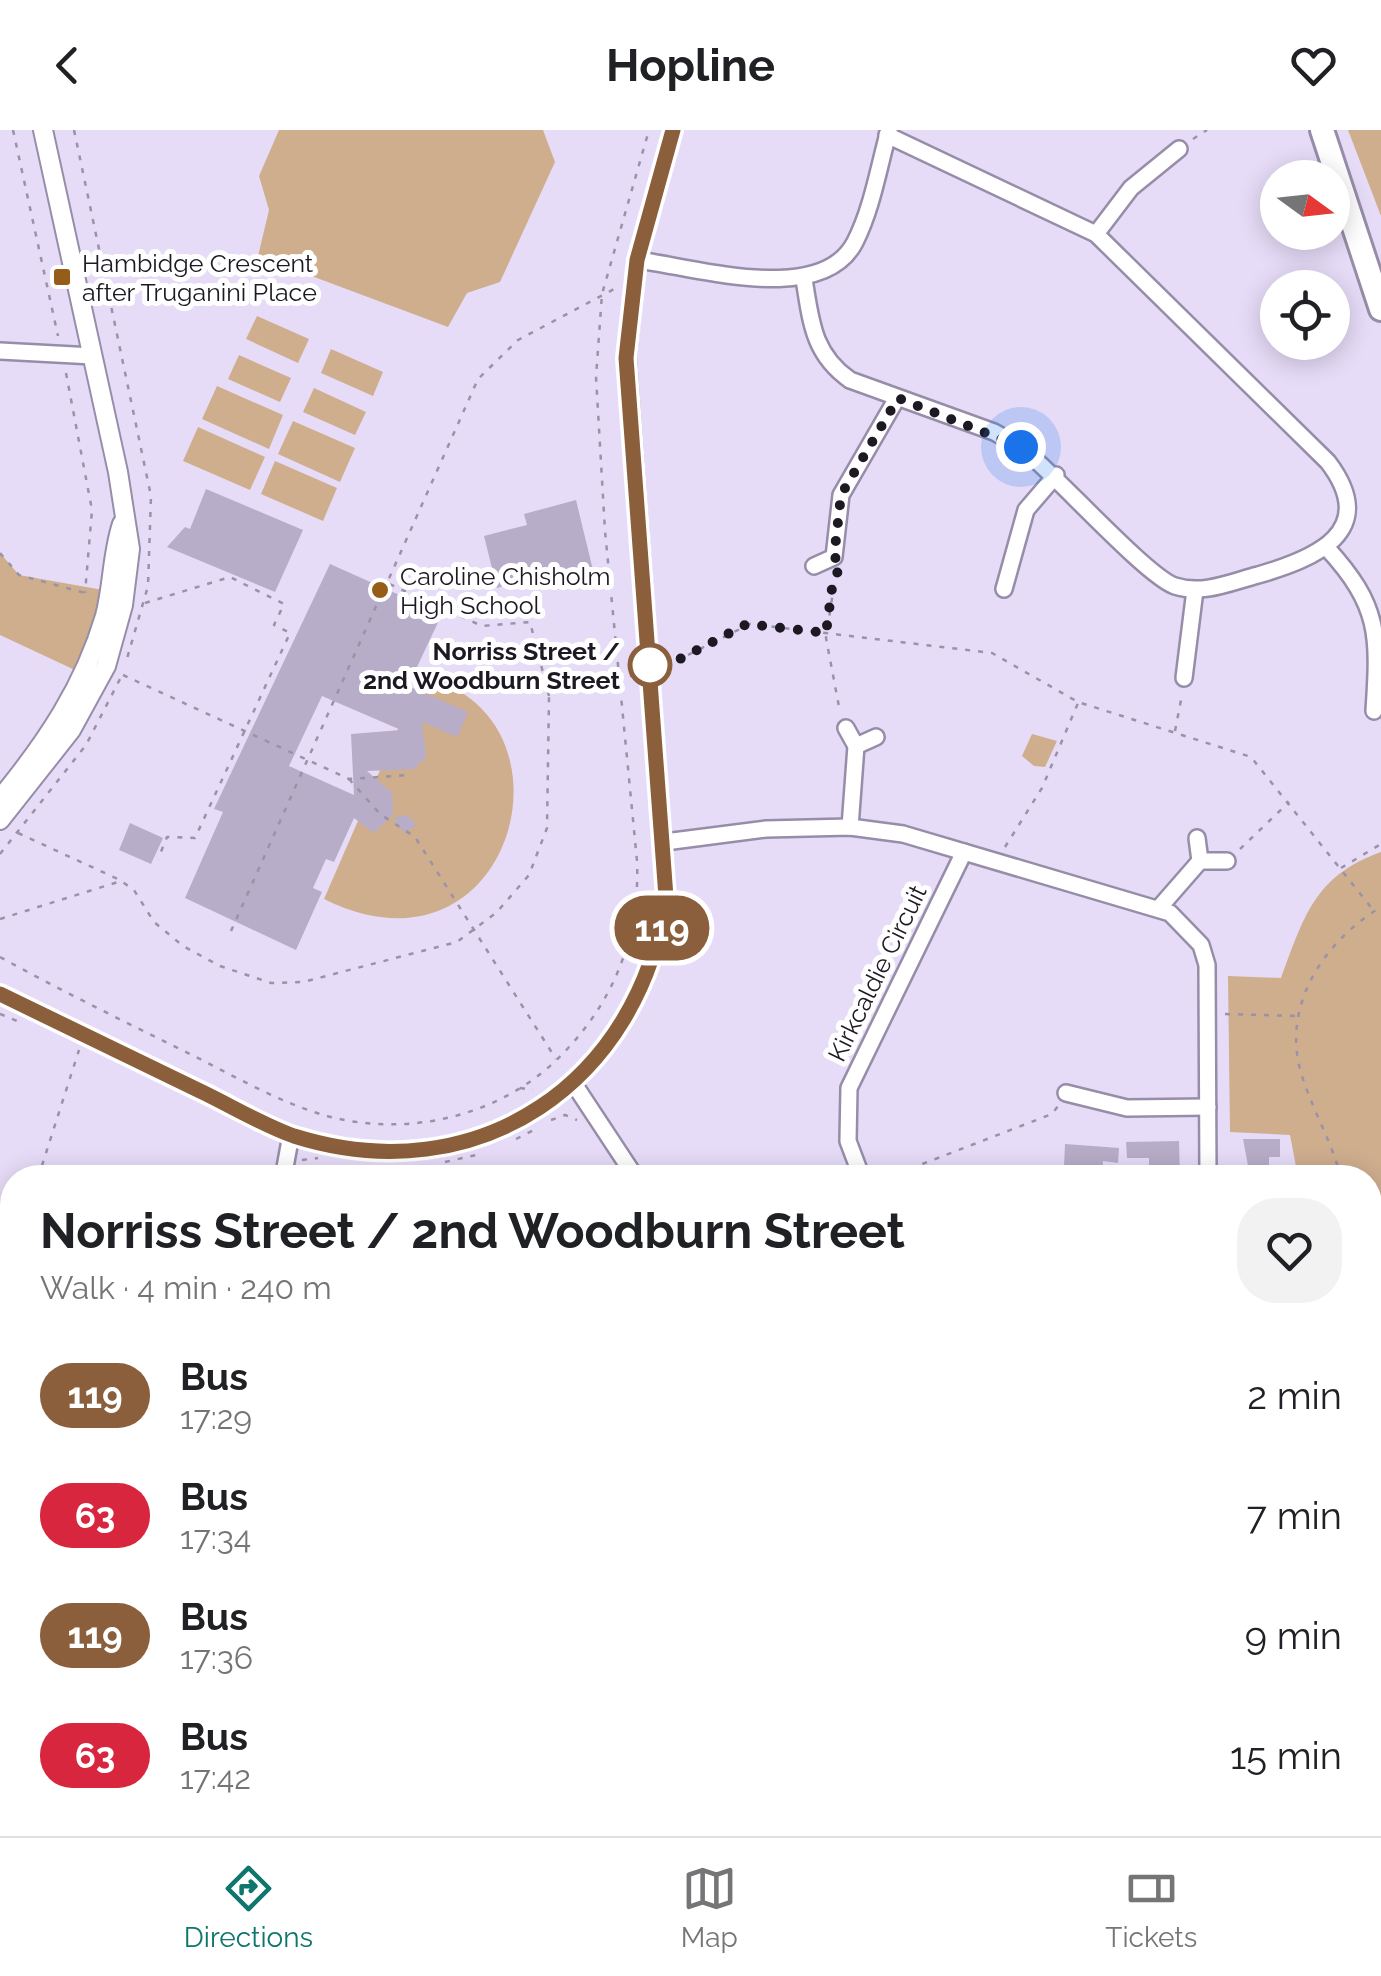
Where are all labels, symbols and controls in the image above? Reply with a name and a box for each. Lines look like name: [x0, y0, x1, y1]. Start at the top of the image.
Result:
icon: back: [40, 38, 95, 93]
icon: heart: [1286, 38, 1341, 93]
text: Hopline: [606, 39, 775, 92]
north arrow: [1260, 160, 1350, 250]
map controls: [1260, 160, 1350, 360]
place label: Hambidge Crescent after Truganini Place: [82, 248, 317, 307]
marker: Hambidge Crescent after Truganini Place: [51, 266, 73, 288]
button: locate: [1260, 270, 1350, 360]
your location: [996, 422, 1046, 472]
place label: Caroline Chisholm High School: [400, 561, 610, 620]
marker: Caroline Chisholm High School: [369, 579, 391, 601]
place label: Norriss Street / 2nd Woodburn Street: [363, 636, 620, 695]
marker: Norriss Street / 2nd Woodburn Street: [629, 644, 671, 686]
street label: Kirkcaldie Circuit: [821, 879, 933, 1066]
line badge: 119: [604, 896, 720, 960]
text: 119: [634, 908, 690, 949]
button: heart: [1237, 1198, 1342, 1303]
text: Norriss Street / 2nd Woodburn Street: [40, 1203, 905, 1259]
text: Walk · 4 min · 240 m: [40, 1269, 332, 1306]
text: Bus: [180, 1354, 248, 1399]
text: 2 min: [1247, 1373, 1342, 1418]
text: 119: [67, 1375, 123, 1416]
text: 17:29: [180, 1399, 252, 1436]
text: Bus: [180, 1474, 248, 1519]
text: 7 min: [1247, 1493, 1342, 1538]
text: 63: [75, 1495, 115, 1536]
text: 17:34: [180, 1519, 251, 1556]
text: Bus: [180, 1594, 248, 1639]
text: 9 min: [1245, 1613, 1342, 1658]
text: 119: [67, 1615, 123, 1656]
text: 17:36: [180, 1639, 253, 1676]
text: Bus: [180, 1714, 248, 1759]
text: 15 min: [1230, 1733, 1342, 1778]
text: 63: [75, 1735, 115, 1776]
text: 17:42: [180, 1759, 251, 1796]
tab: Directions: [184, 1861, 313, 1954]
tab: Map: [681, 1861, 738, 1954]
tab: Tickets: [1105, 1861, 1197, 1954]

